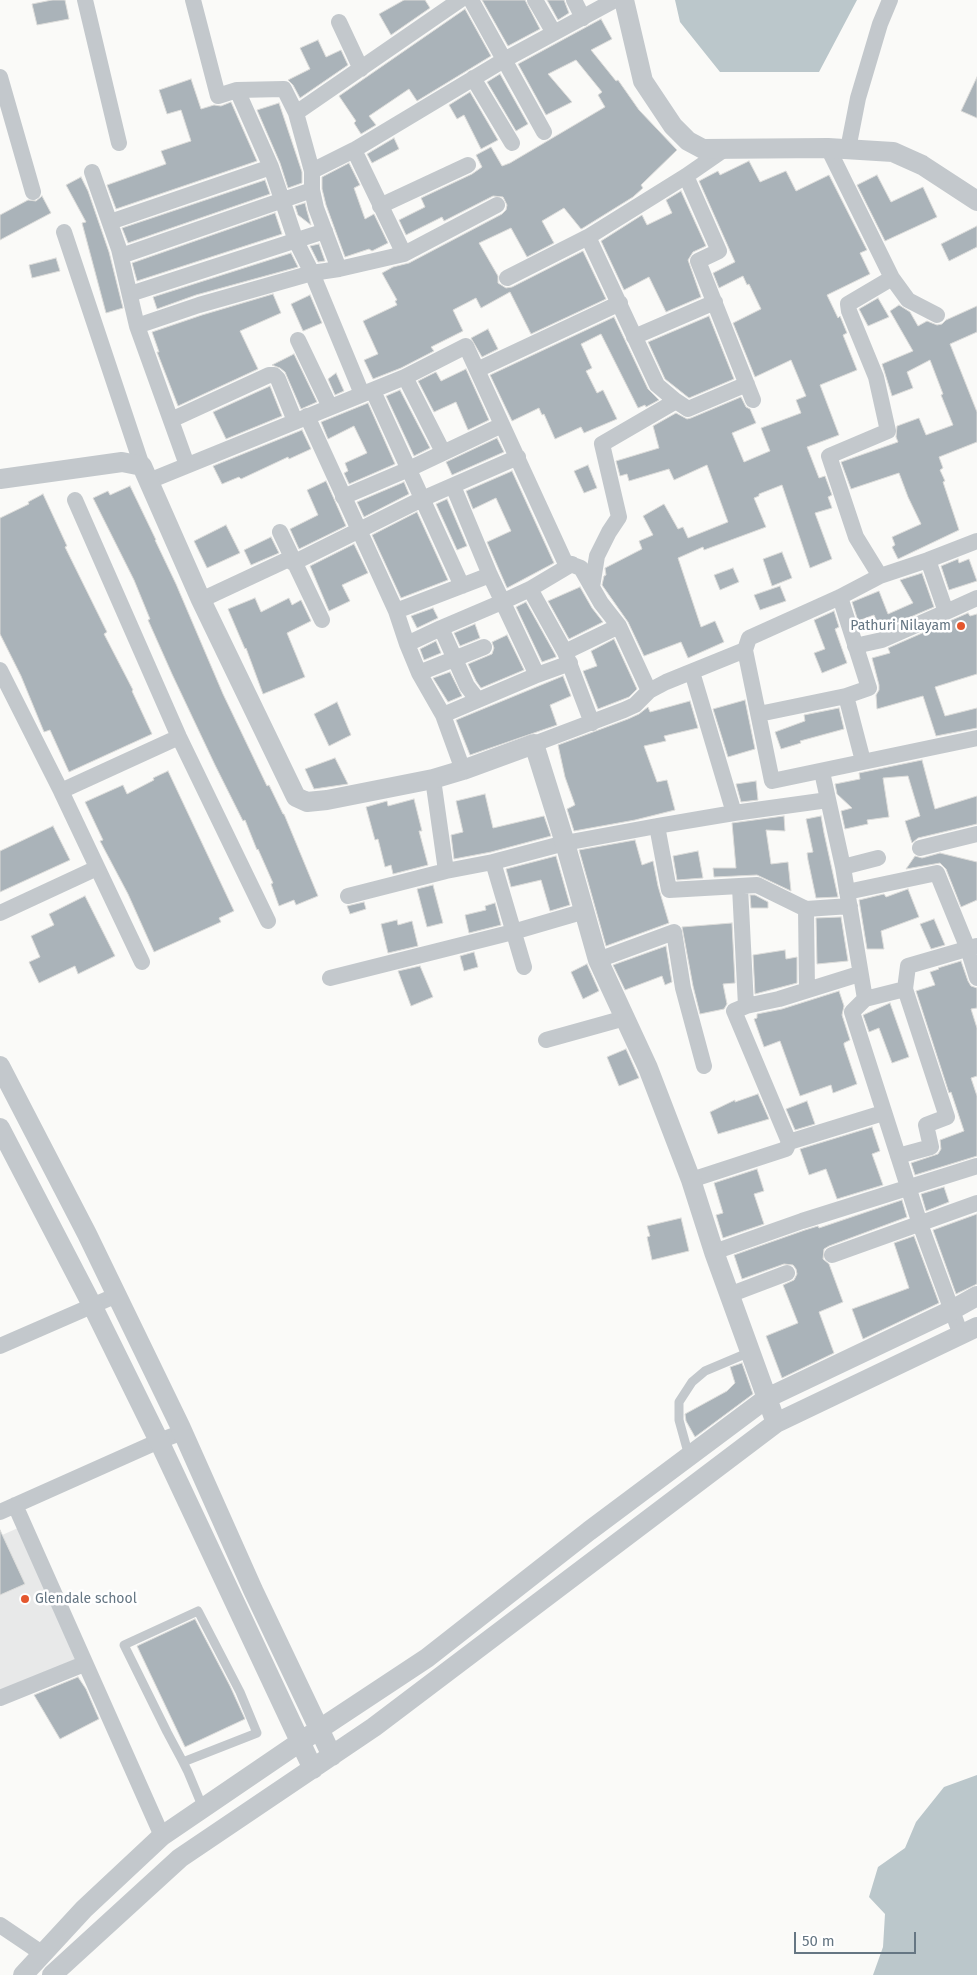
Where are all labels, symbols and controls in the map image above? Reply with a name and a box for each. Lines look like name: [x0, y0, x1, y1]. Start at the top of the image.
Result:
place label: Pathuri Nilayam: [850, 618, 951, 634]
marker: Pathuri Nilayam: [955, 620, 967, 632]
place label: Glendale school: [35, 1591, 137, 1607]
marker: Glendale school: [19, 1593, 31, 1605]
scale bar: [797, 1922, 920, 1954]
text: 50 m: [802, 1932, 835, 1950]

